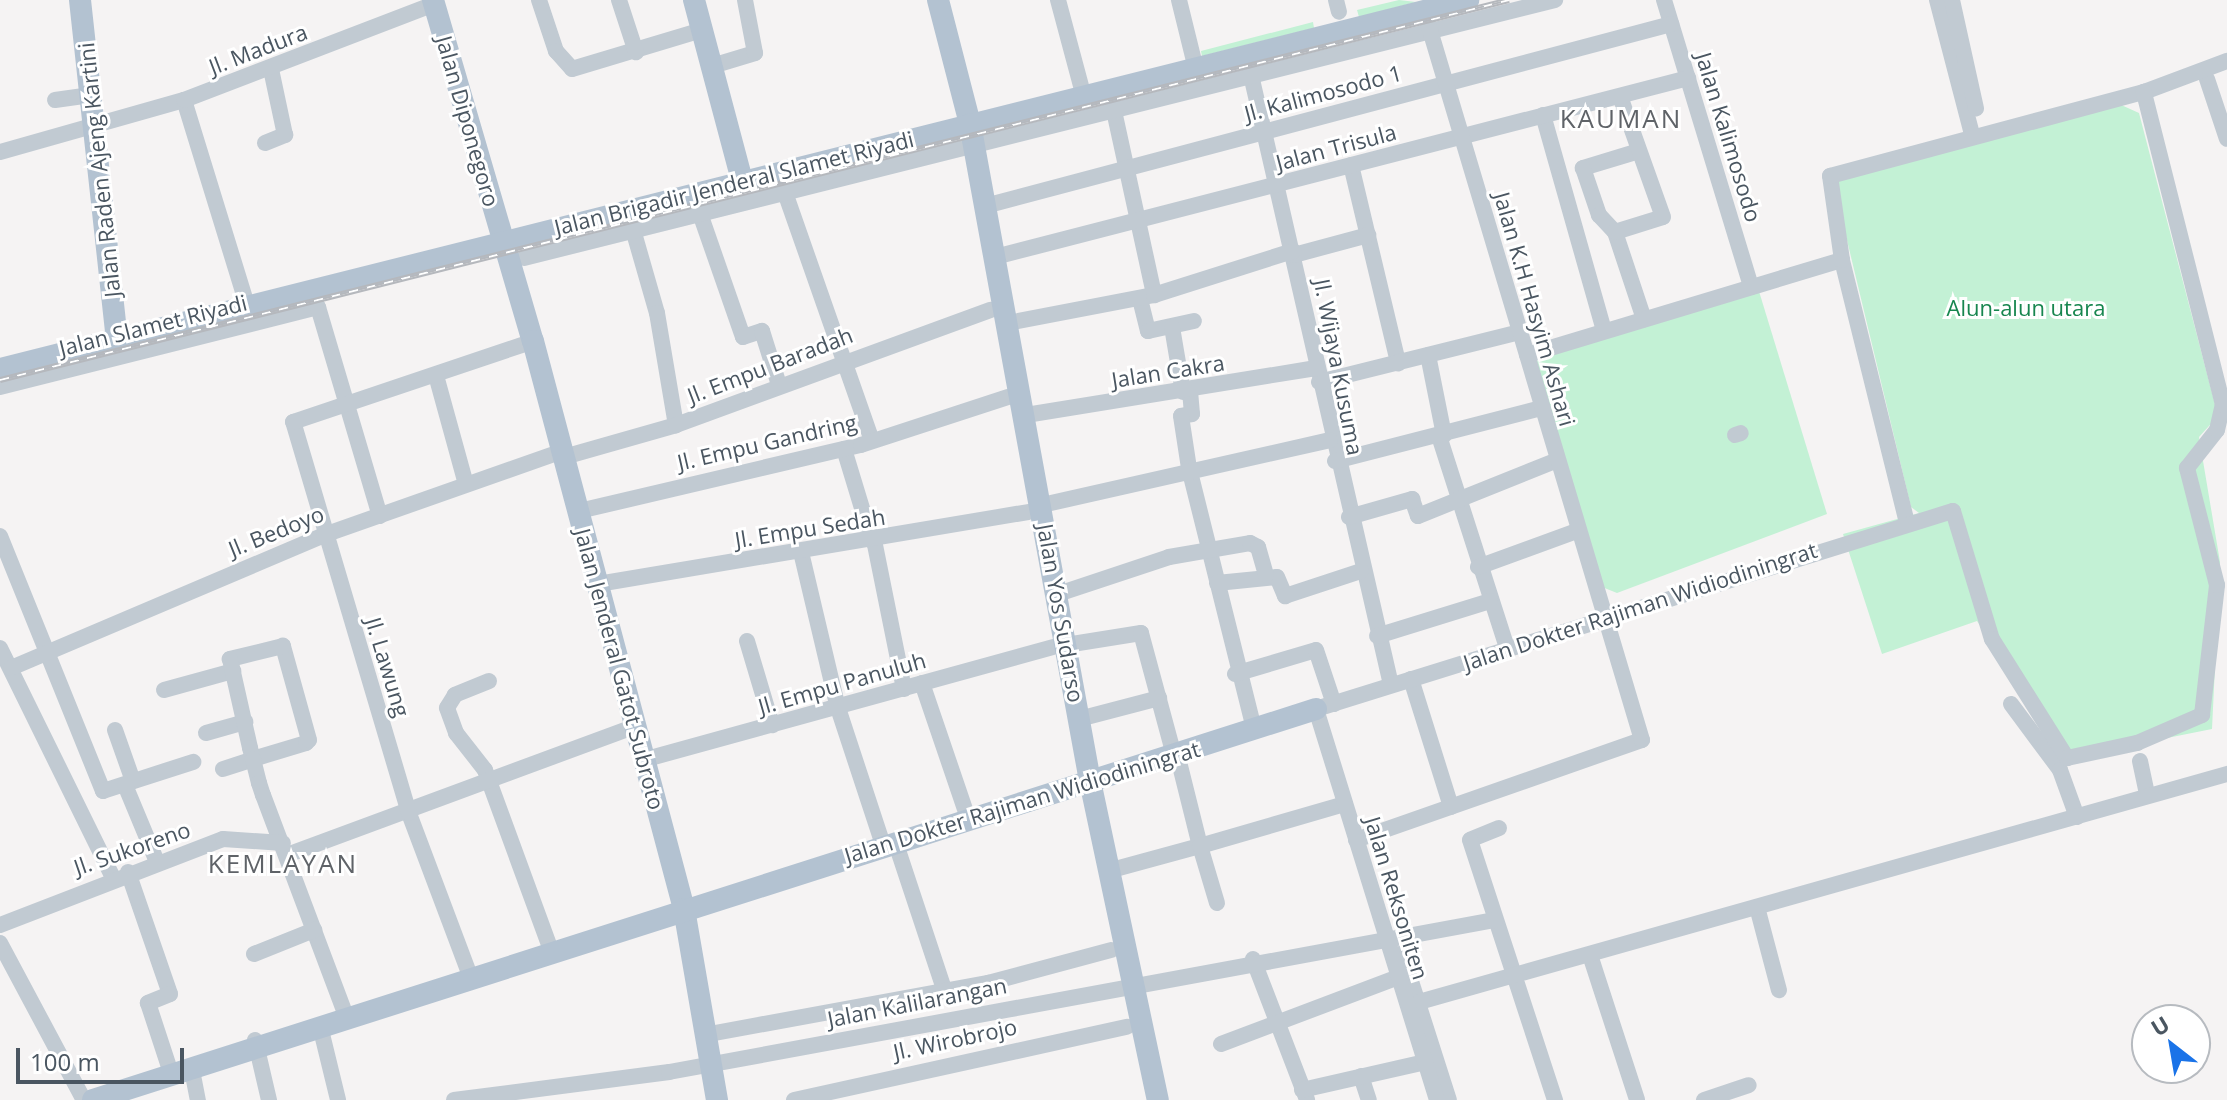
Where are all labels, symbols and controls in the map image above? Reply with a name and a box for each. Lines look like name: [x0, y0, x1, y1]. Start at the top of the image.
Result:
street label: Jl. Madura: [205, 18, 311, 80]
street label: Jalan Diponegoro: [431, 32, 505, 210]
street label: Jalan Raden Ajeng Kartini: [72, 41, 126, 299]
street label: Jalan Kalimosodo: [1691, 49, 1767, 225]
street label: Jl. Kalimosodo 1: [1241, 59, 1405, 127]
district label: KAUMAN: [1560, 103, 1682, 135]
street label: Jalan Trisula: [1273, 118, 1399, 176]
street label: Jalan Brigadir Jenderal Slamet Riyadi: [552, 126, 916, 240]
street label: Jalan K.H Hasyim Ashari: [1489, 189, 1581, 429]
street label: Jl. Wijaya Kusuma: [1309, 277, 1369, 457]
street label: Jalan Slamet Riyadi: [56, 289, 250, 361]
park label: Alun-alun utara: [1947, 295, 2105, 321]
street label: Jl. Empu Baradah: [684, 321, 856, 409]
street label: Jalan Cakra: [1110, 349, 1226, 393]
street label: Jl. Empu Gandring: [675, 409, 859, 475]
street label: Jl. Bedoyo: [224, 500, 328, 562]
street label: Jl. Empu Sedah: [733, 503, 887, 553]
street label: Jalan Yos Sudarso: [1032, 522, 1090, 704]
street label: Jalan Jenderal Gatot Subroto: [570, 525, 670, 813]
street label: Jalan Dokter Rajiman Widiodiningrat: [1460, 536, 1820, 676]
street label: Jl. Lawung: [360, 614, 416, 720]
street label: Jl. Empu Panuluh: [755, 646, 929, 720]
street label: Jalan Dokter Rajiman Widiodiningrat: [841, 735, 1203, 869]
street label: Jalan Reksoniten: [1360, 813, 1434, 983]
street label: Jl. Sukoreno: [70, 816, 194, 880]
district label: KEMLAYAN: [208, 848, 358, 880]
street label: Jalan Kalilarangan: [825, 972, 1009, 1032]
north arrow: [2131, 1004, 2211, 1084]
text: U: [2145, 1008, 2175, 1042]
street label: Jl. Wirobrojo: [891, 1013, 1019, 1065]
scale bar: [20, 1032, 188, 1082]
text: 100 m: [30, 1045, 100, 1078]

